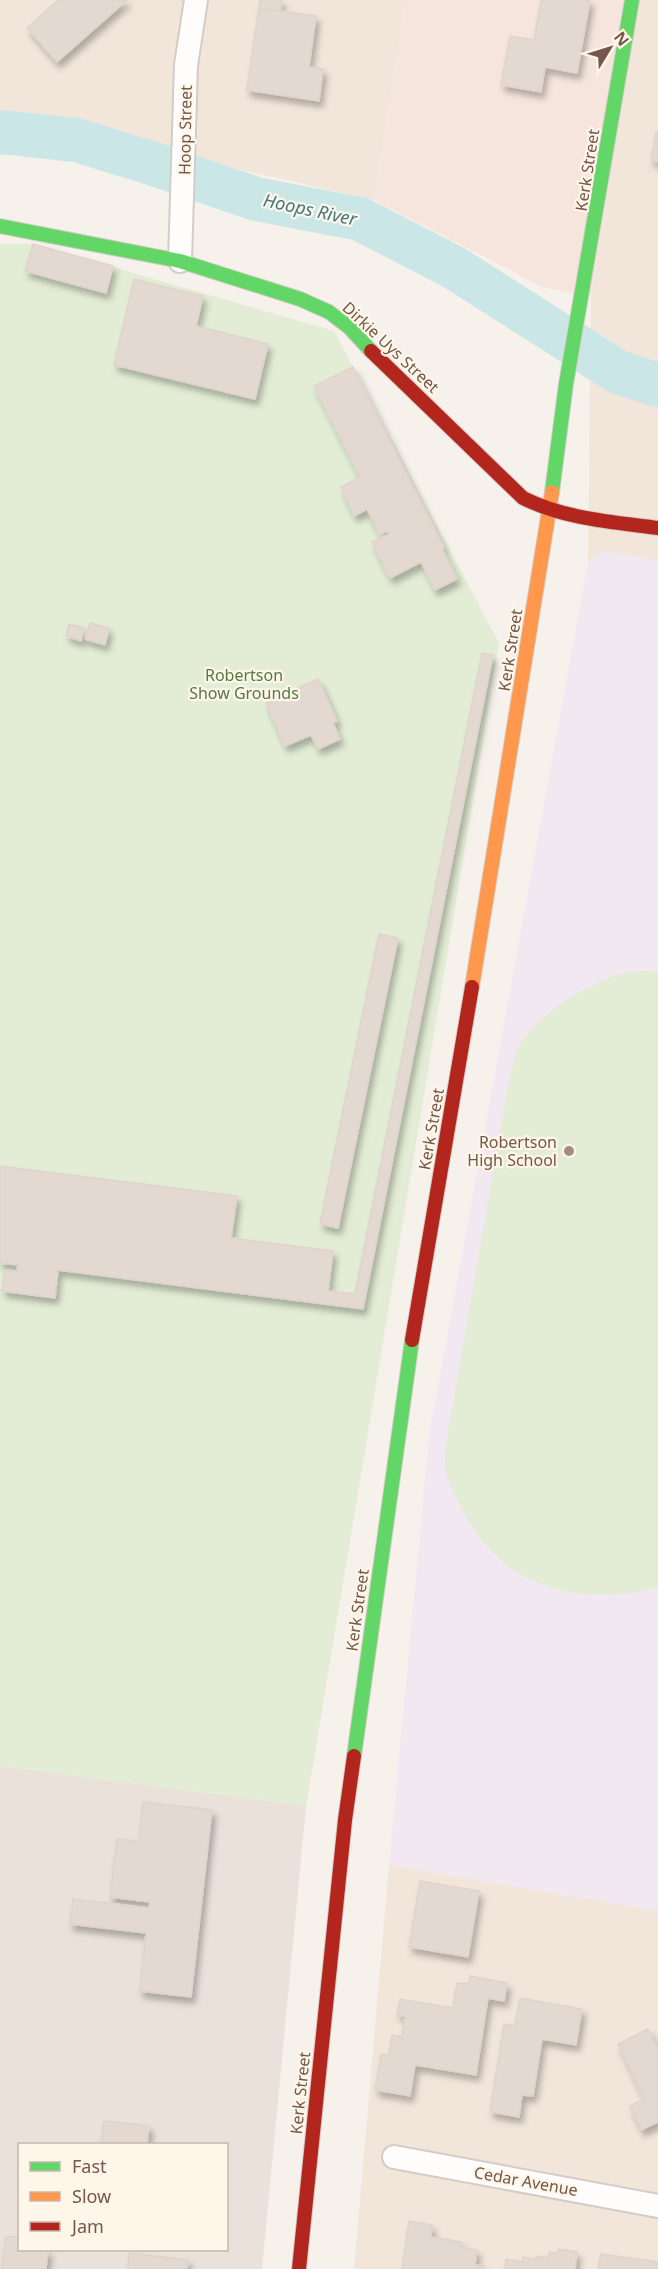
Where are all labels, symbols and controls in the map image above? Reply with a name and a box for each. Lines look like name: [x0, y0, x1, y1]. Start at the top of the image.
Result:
north arrow: [580, 18, 640, 78]
text: N: [609, 27, 634, 51]
street label: Hoop Street: [173, 85, 197, 175]
street label: Kerk Street: [570, 127, 604, 213]
water label: Hoops River: [261, 187, 360, 231]
street label: Dirkie Uys Street: [338, 296, 444, 398]
street label: Kerk Street: [493, 607, 527, 693]
park label: Robertson Show Grounds: [189, 664, 299, 704]
street label: Kerk Street: [413, 1086, 449, 1172]
place label: Robertson High School: [467, 1131, 557, 1171]
marker: Robertson High School: [562, 1144, 576, 1158]
street label: Kerk Street: [340, 1567, 374, 1653]
street label: Kerk Street: [285, 2050, 315, 2135]
legend: [18, 2143, 228, 2251]
text: Fast: [72, 2154, 107, 2178]
street label: Cedar Avenue: [472, 2161, 580, 2201]
text: Slow: [72, 2184, 111, 2208]
text: Jam: [70, 2214, 104, 2238]

